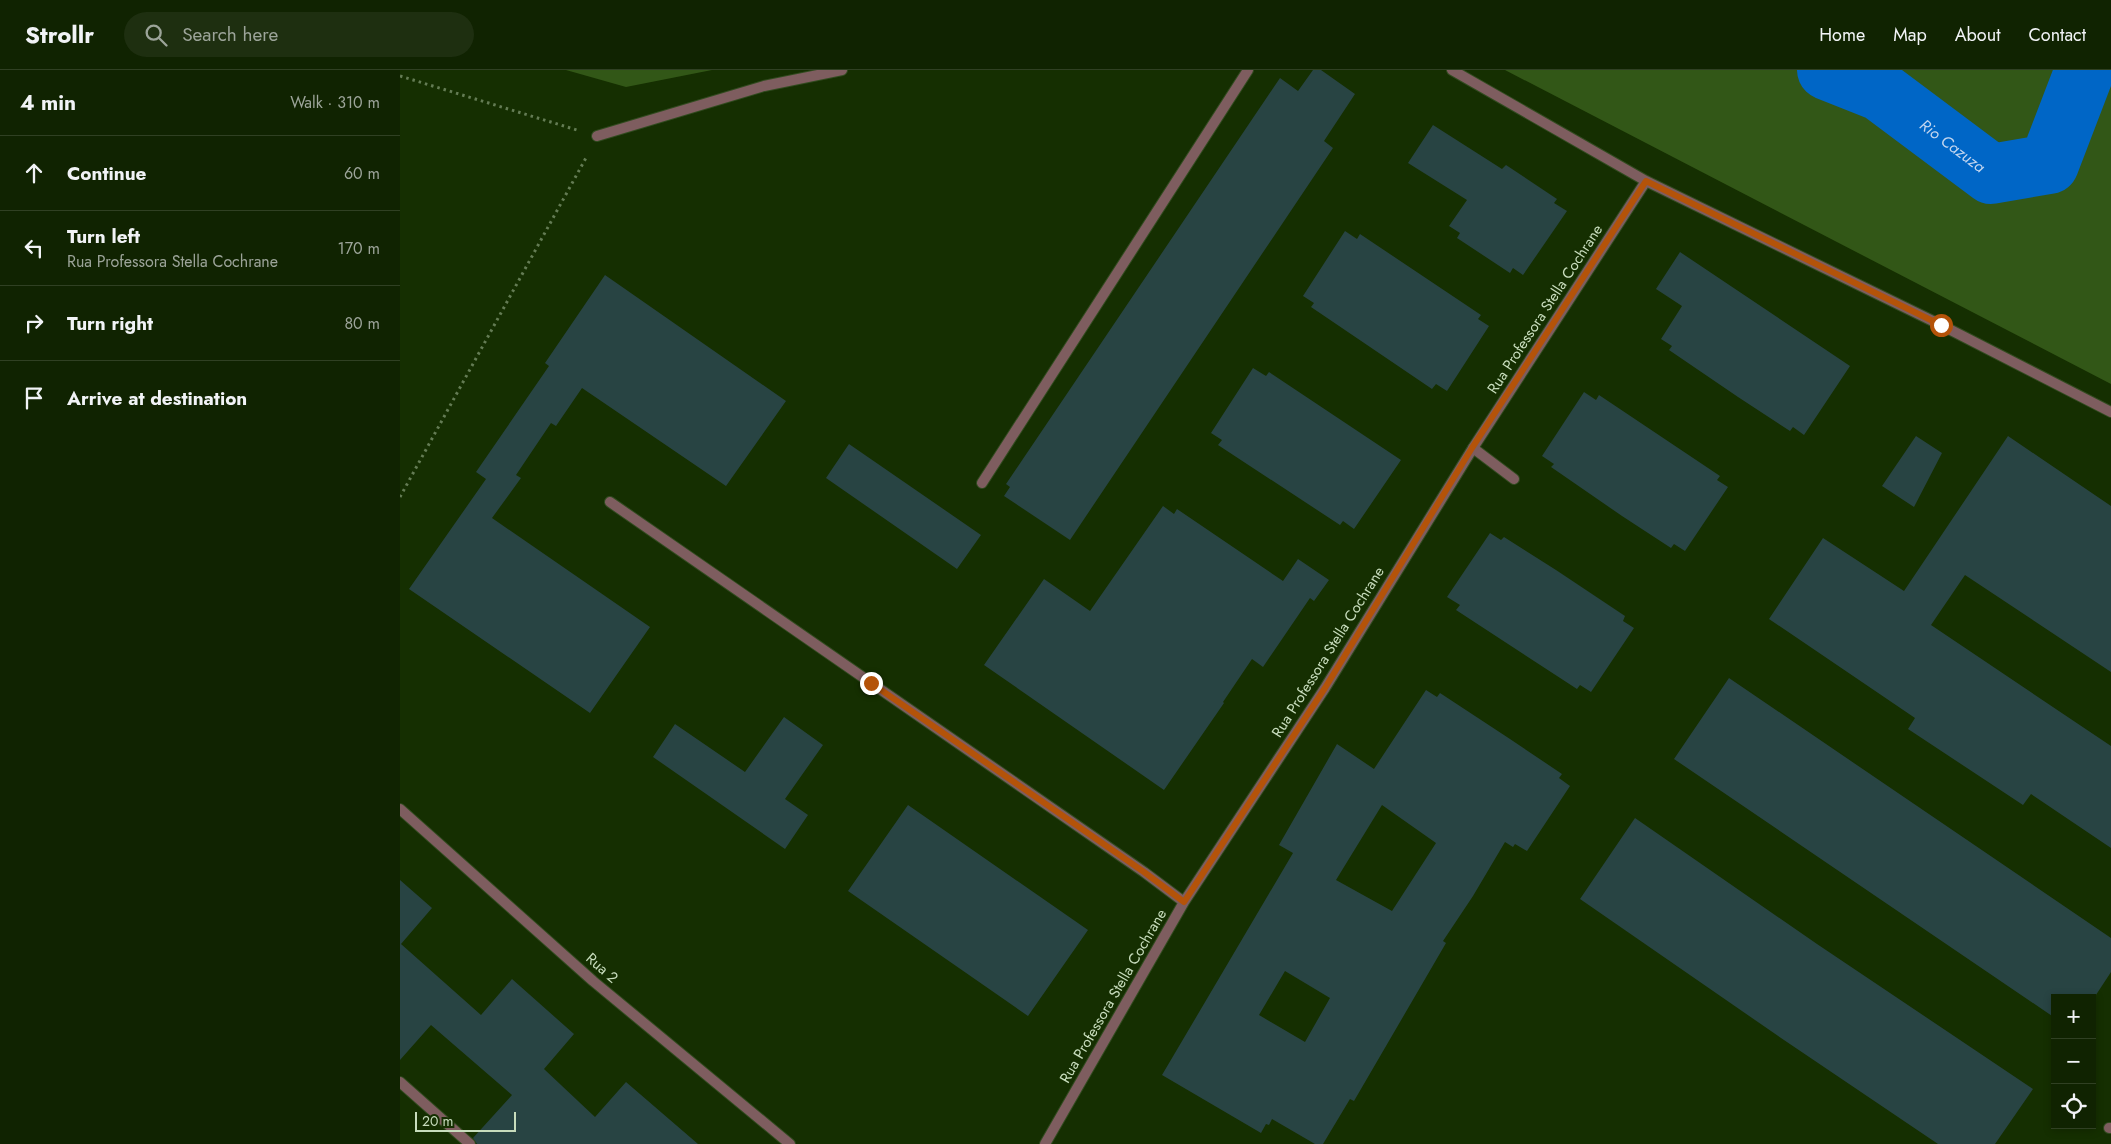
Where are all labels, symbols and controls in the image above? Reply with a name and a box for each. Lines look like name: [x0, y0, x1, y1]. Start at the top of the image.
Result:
search box: [124, 12, 474, 57]
text: Strollr: [25, 17, 94, 52]
icon: search: [142, 21, 170, 49]
text: Search here: [182, 21, 278, 48]
text: Home: [1819, 22, 1865, 48]
text: Map: [1893, 22, 1927, 48]
text: About: [1955, 22, 2000, 48]
text: Contact: [2028, 22, 2086, 48]
text: 4 min: [20, 88, 76, 118]
text: Walk · 310 m: [290, 91, 380, 114]
water label: Rio Cazuza: [1915, 114, 1990, 178]
icon: ahead: [20, 159, 48, 187]
text: Continue: [67, 160, 146, 187]
text: 60 m: [344, 162, 380, 185]
street label: Rua Professora Stella Cochrane: [1482, 220, 1608, 398]
text: Turn left: [67, 223, 140, 250]
icon: left: [20, 234, 48, 262]
text: 170 m: [338, 237, 380, 260]
text: Rua Professora Stella Cochrane: [67, 250, 278, 273]
icon: right: [20, 309, 48, 337]
text: Turn right: [67, 310, 153, 337]
text: 80 m: [344, 312, 380, 335]
route start: [1930, 314, 1953, 337]
icon: arrive: [20, 384, 48, 412]
text: Arrive at destination: [67, 385, 247, 412]
street label: Rua Professora Stella Cochrane: [1266, 562, 1390, 742]
route end: [860, 672, 883, 695]
street label: Rua Professora Stella Cochrane: [1054, 905, 1172, 1087]
street label: Rua 2: [581, 948, 623, 988]
map controls: [2051, 994, 2096, 1129]
button: +: [2051, 994, 2096, 1039]
button: −: [2051, 1039, 2096, 1084]
button: locate: [2051, 1084, 2096, 1129]
scale bar: [415, 1109, 516, 1132]
text: 20 m: [422, 1111, 454, 1131]

